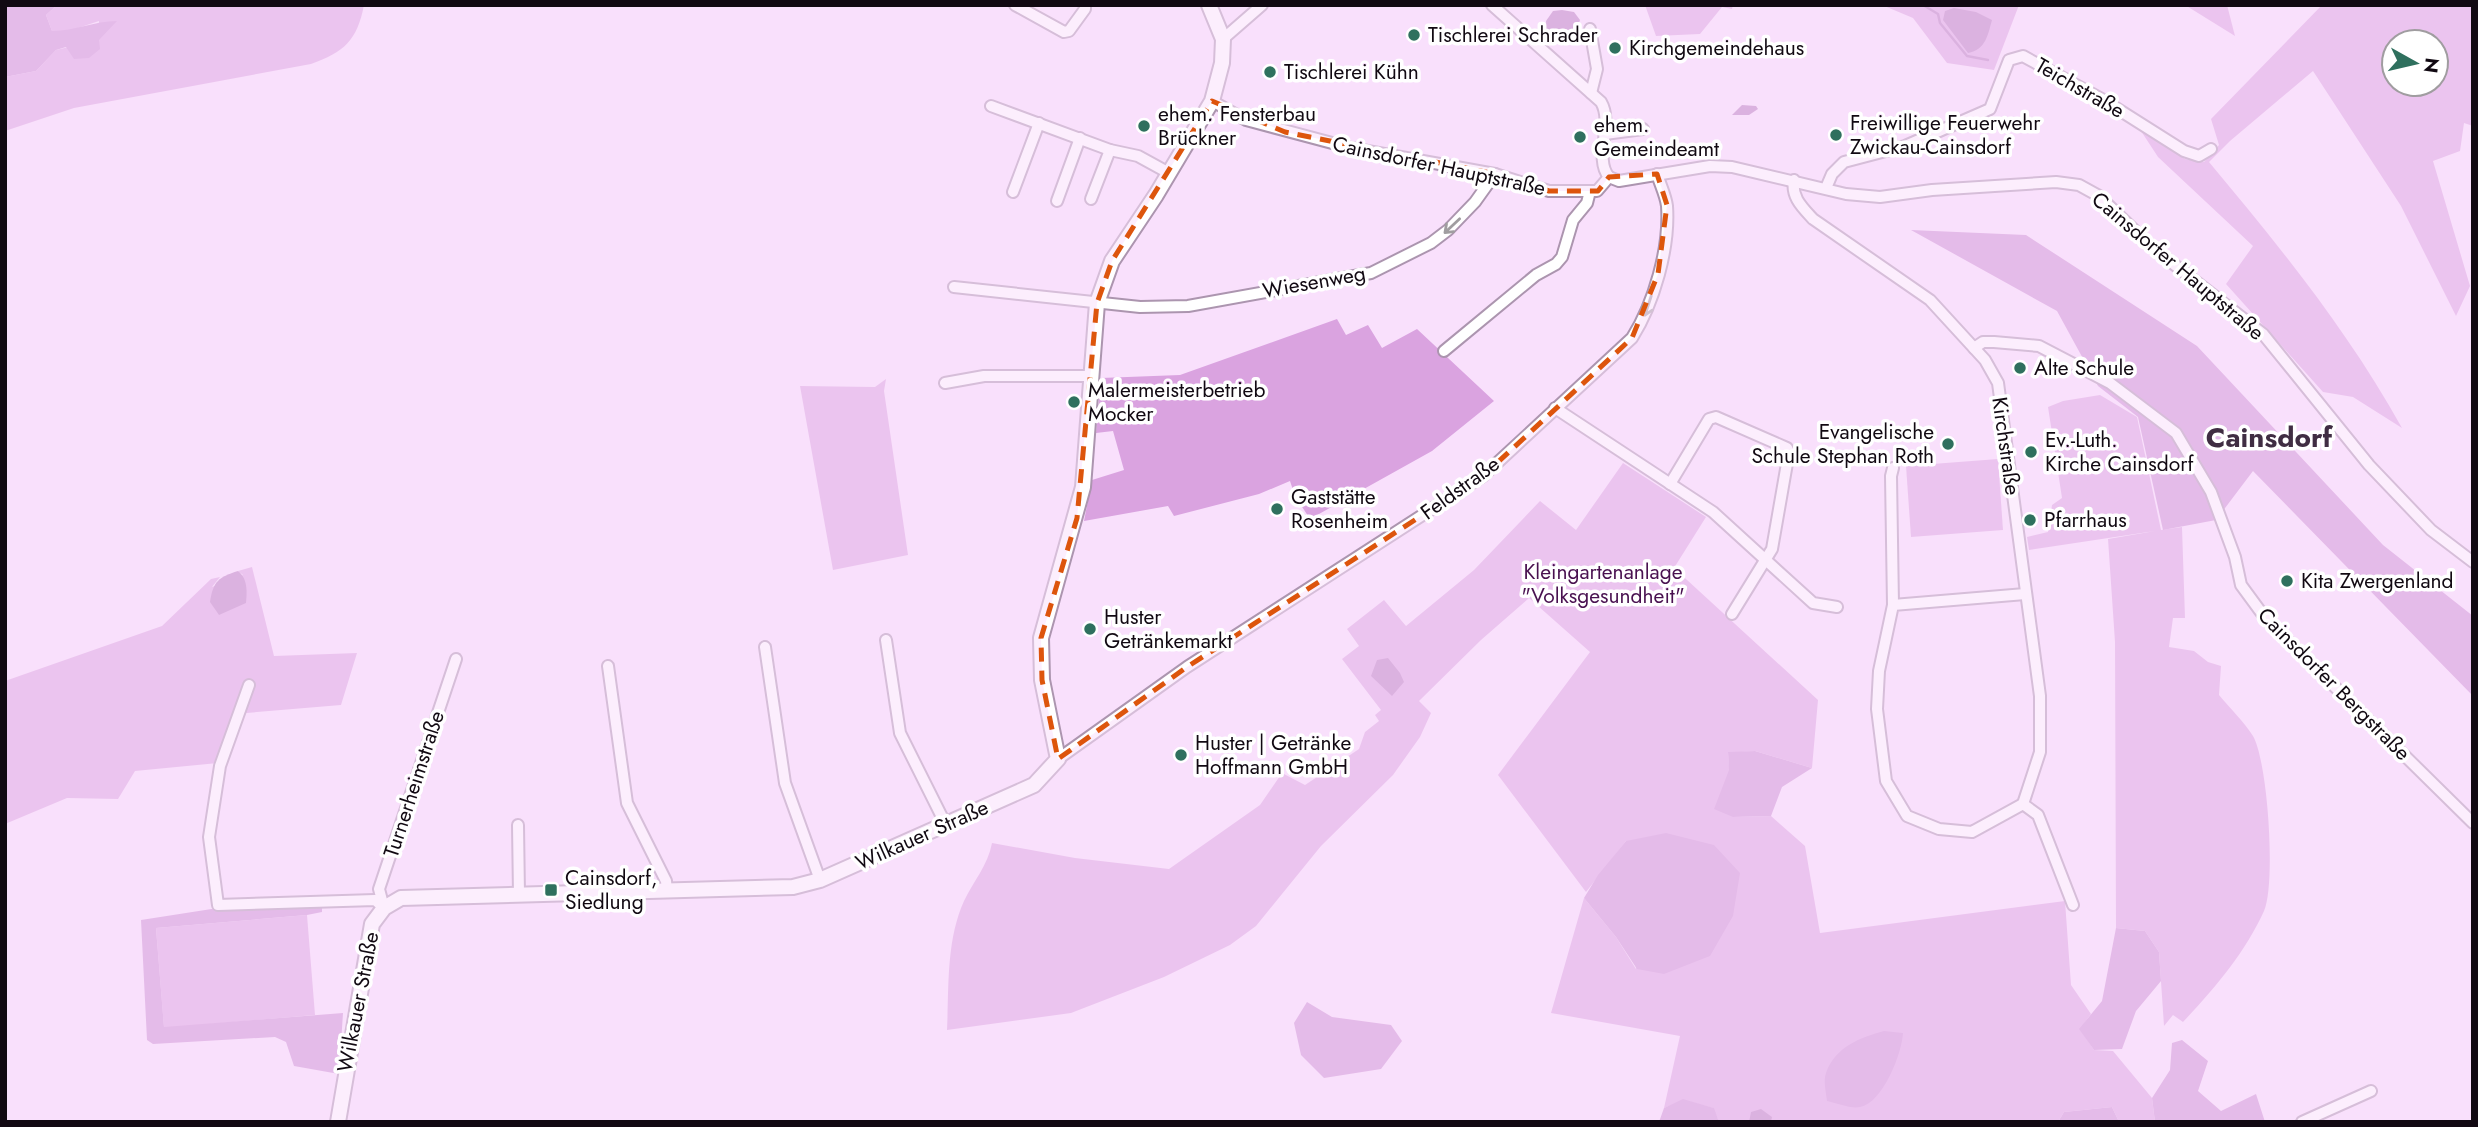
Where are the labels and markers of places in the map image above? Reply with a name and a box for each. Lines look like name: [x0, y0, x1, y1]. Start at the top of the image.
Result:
place label: Tischlerei Schrader: [1428, 20, 1599, 50]
marker: Tischlerei Schrader: [1406, 27, 1422, 43]
place label: Kirchgemeindehaus: [1629, 33, 1804, 63]
marker: Kirchgemeindehaus: [1607, 40, 1623, 56]
place label: Tischlerei Kühn: [1284, 57, 1419, 87]
marker: Tischlerei Kühn: [1262, 64, 1278, 80]
place label: ehem. Fensterbau Brückner: [1158, 99, 1316, 153]
place label: Freiwillige Feuerwehr Zwickau-Cainsdorf: [1850, 108, 2041, 162]
place label: ehem. Gemeindeamt: [1594, 110, 1719, 164]
marker: ehem. Fensterbau Brückner: [1136, 118, 1152, 134]
marker: Freiwillige Feuerwehr Zwickau-Cainsdorf: [1828, 127, 1844, 143]
marker: ehem. Gemeindeamt: [1572, 129, 1588, 145]
place label: Alte Schule: [2034, 353, 2134, 383]
marker: Alte Schule: [2012, 360, 2028, 376]
place label: Malermeisterbetrieb Mocker: [1088, 375, 1265, 429]
marker: Malermeisterbetrieb Mocker: [1066, 394, 1082, 410]
place label: Evangelische Schule Stephan Roth: [1751, 417, 1934, 471]
place label: Ev.-Luth. Kirche Cainsdorf: [2045, 425, 2194, 479]
marker: Evangelische Schule Stephan Roth: [1940, 436, 1956, 452]
marker: Ev.-Luth. Kirche Cainsdorf: [2023, 444, 2039, 460]
place label: Gaststätte Rosenheim: [1291, 482, 1388, 536]
marker: Gaststätte Rosenheim: [1269, 501, 1285, 517]
place label: Pfarrhaus: [2044, 505, 2127, 535]
marker: Pfarrhaus: [2022, 512, 2038, 528]
place label: Kita Zwergenland: [2301, 566, 2454, 596]
marker: Kita Zwergenland: [2279, 573, 2295, 589]
place label: Huster Getränkemarkt: [1104, 602, 1232, 656]
marker: Huster Getränkemarkt: [1082, 621, 1098, 637]
place label: Huster | Getränke Hoffmann GmbH: [1195, 728, 1351, 782]
marker: Huster | Getränke Hoffmann GmbH: [1173, 747, 1189, 763]
place label: Cainsdorf, Siedlung: [565, 863, 658, 917]
marker: Cainsdorf, Siedlung: [543, 882, 559, 898]

